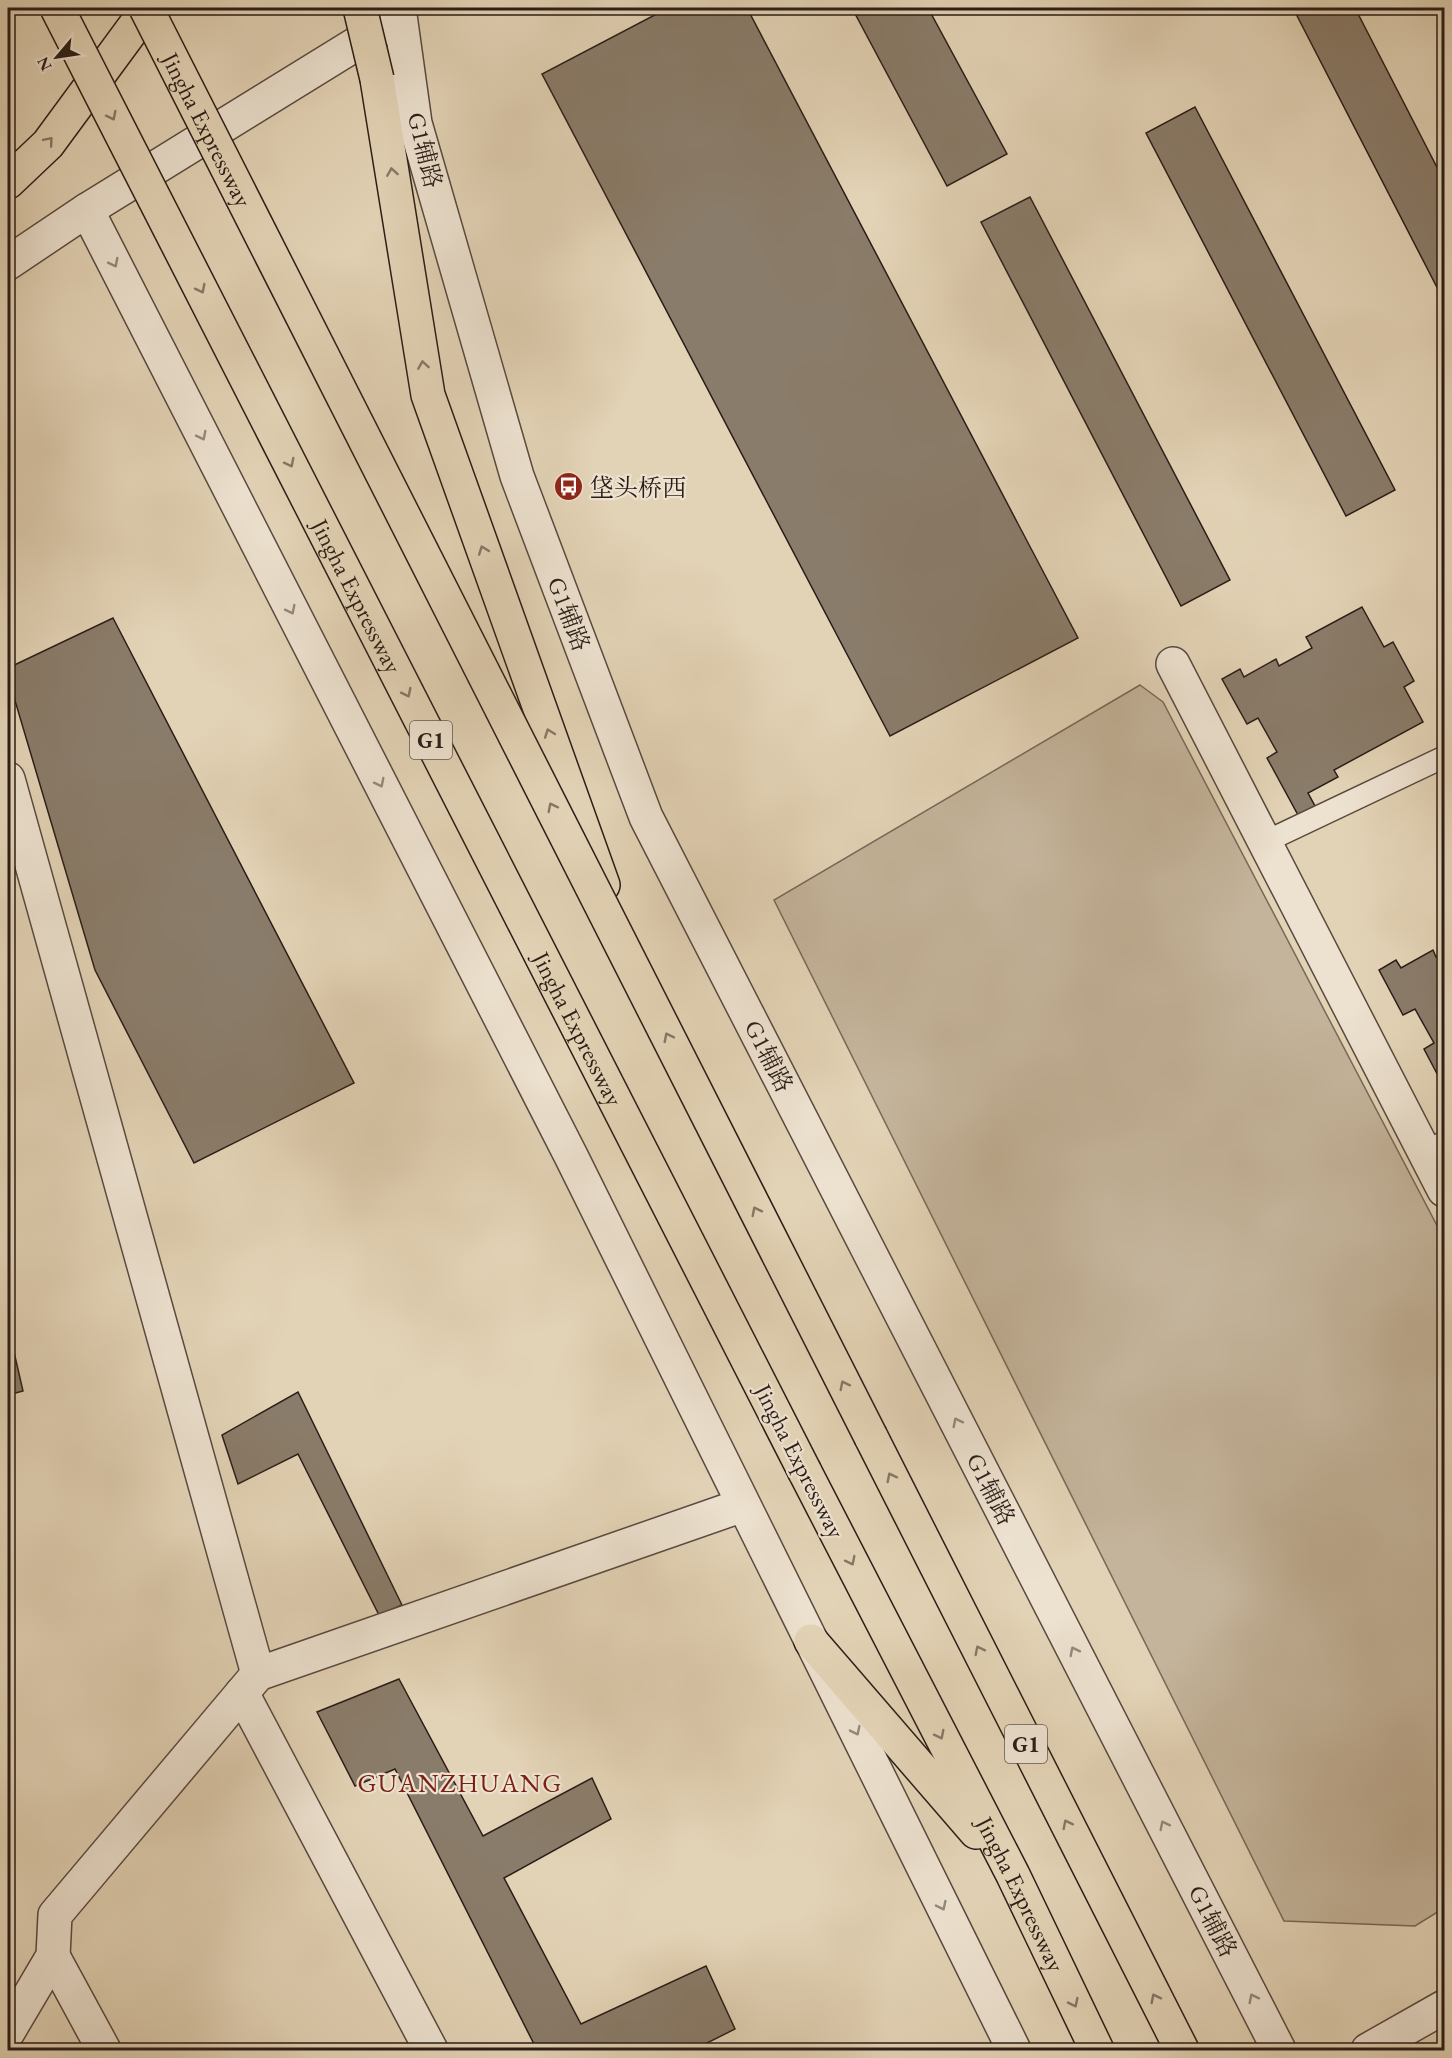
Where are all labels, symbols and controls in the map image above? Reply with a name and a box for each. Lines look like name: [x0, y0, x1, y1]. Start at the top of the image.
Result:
north arrow: [27, 27, 87, 87]
street label: Jingha Expressway: [155, 45, 260, 212]
text: N: [32, 53, 57, 75]
one-way arrow: [105, 109, 117, 120]
street label: G1辅路: [401, 109, 449, 191]
one-way arrow: [42, 137, 53, 148]
one-way arrow: [387, 167, 399, 177]
one-way arrow: [106, 256, 118, 267]
one-way arrow: [194, 283, 205, 294]
one-way arrow: [417, 360, 430, 370]
one-way arrow: [195, 430, 207, 441]
one-way arrow: [283, 457, 294, 467]
bus stop icon: 垡头桥西: [553, 471, 585, 503]
place label: 垡头桥西: [590, 472, 686, 503]
street label: Jingha Expressway: [304, 512, 410, 679]
one-way arrow: [478, 545, 491, 556]
street label: G1辅路: [541, 572, 597, 656]
one-way arrow: [284, 603, 296, 614]
one-way arrow: [400, 686, 411, 697]
road number: G1: [410, 721, 452, 759]
one-way arrow: [543, 728, 556, 739]
one-way arrow: [373, 777, 384, 788]
one-way arrow: [547, 802, 559, 813]
street label: Jingha Expressway: [525, 944, 631, 1111]
street label: G1辅路: [738, 1015, 800, 1097]
one-way arrow: [664, 1033, 675, 1044]
one-way arrow: [752, 1207, 764, 1218]
street label: Jingha Expressway: [747, 1377, 852, 1544]
one-way arrow: [840, 1381, 852, 1392]
one-way arrow: [952, 1417, 964, 1428]
street label: G1辅路: [960, 1448, 1022, 1530]
one-way arrow: [886, 1472, 898, 1483]
one-way arrow: [844, 1555, 855, 1566]
one-way arrow: [974, 1646, 986, 1657]
one-way arrow: [1070, 1647, 1082, 1658]
one-way arrow: [848, 1725, 860, 1736]
road number: G1: [1005, 1725, 1047, 1763]
one-way arrow: [933, 1728, 945, 1739]
district label: GUANZHUANG: [357, 1766, 563, 1800]
street label: Jingha Expressway: [969, 1809, 1073, 1977]
one-way arrow: [1063, 1820, 1074, 1831]
one-way arrow: [1159, 1820, 1171, 1831]
street label: G1辅路: [1182, 1880, 1244, 1962]
one-way arrow: [935, 1899, 947, 1910]
one-way arrow: [1151, 1994, 1162, 2005]
one-way arrow: [1248, 1994, 1260, 2005]
one-way arrow: [1067, 1997, 1079, 2008]

